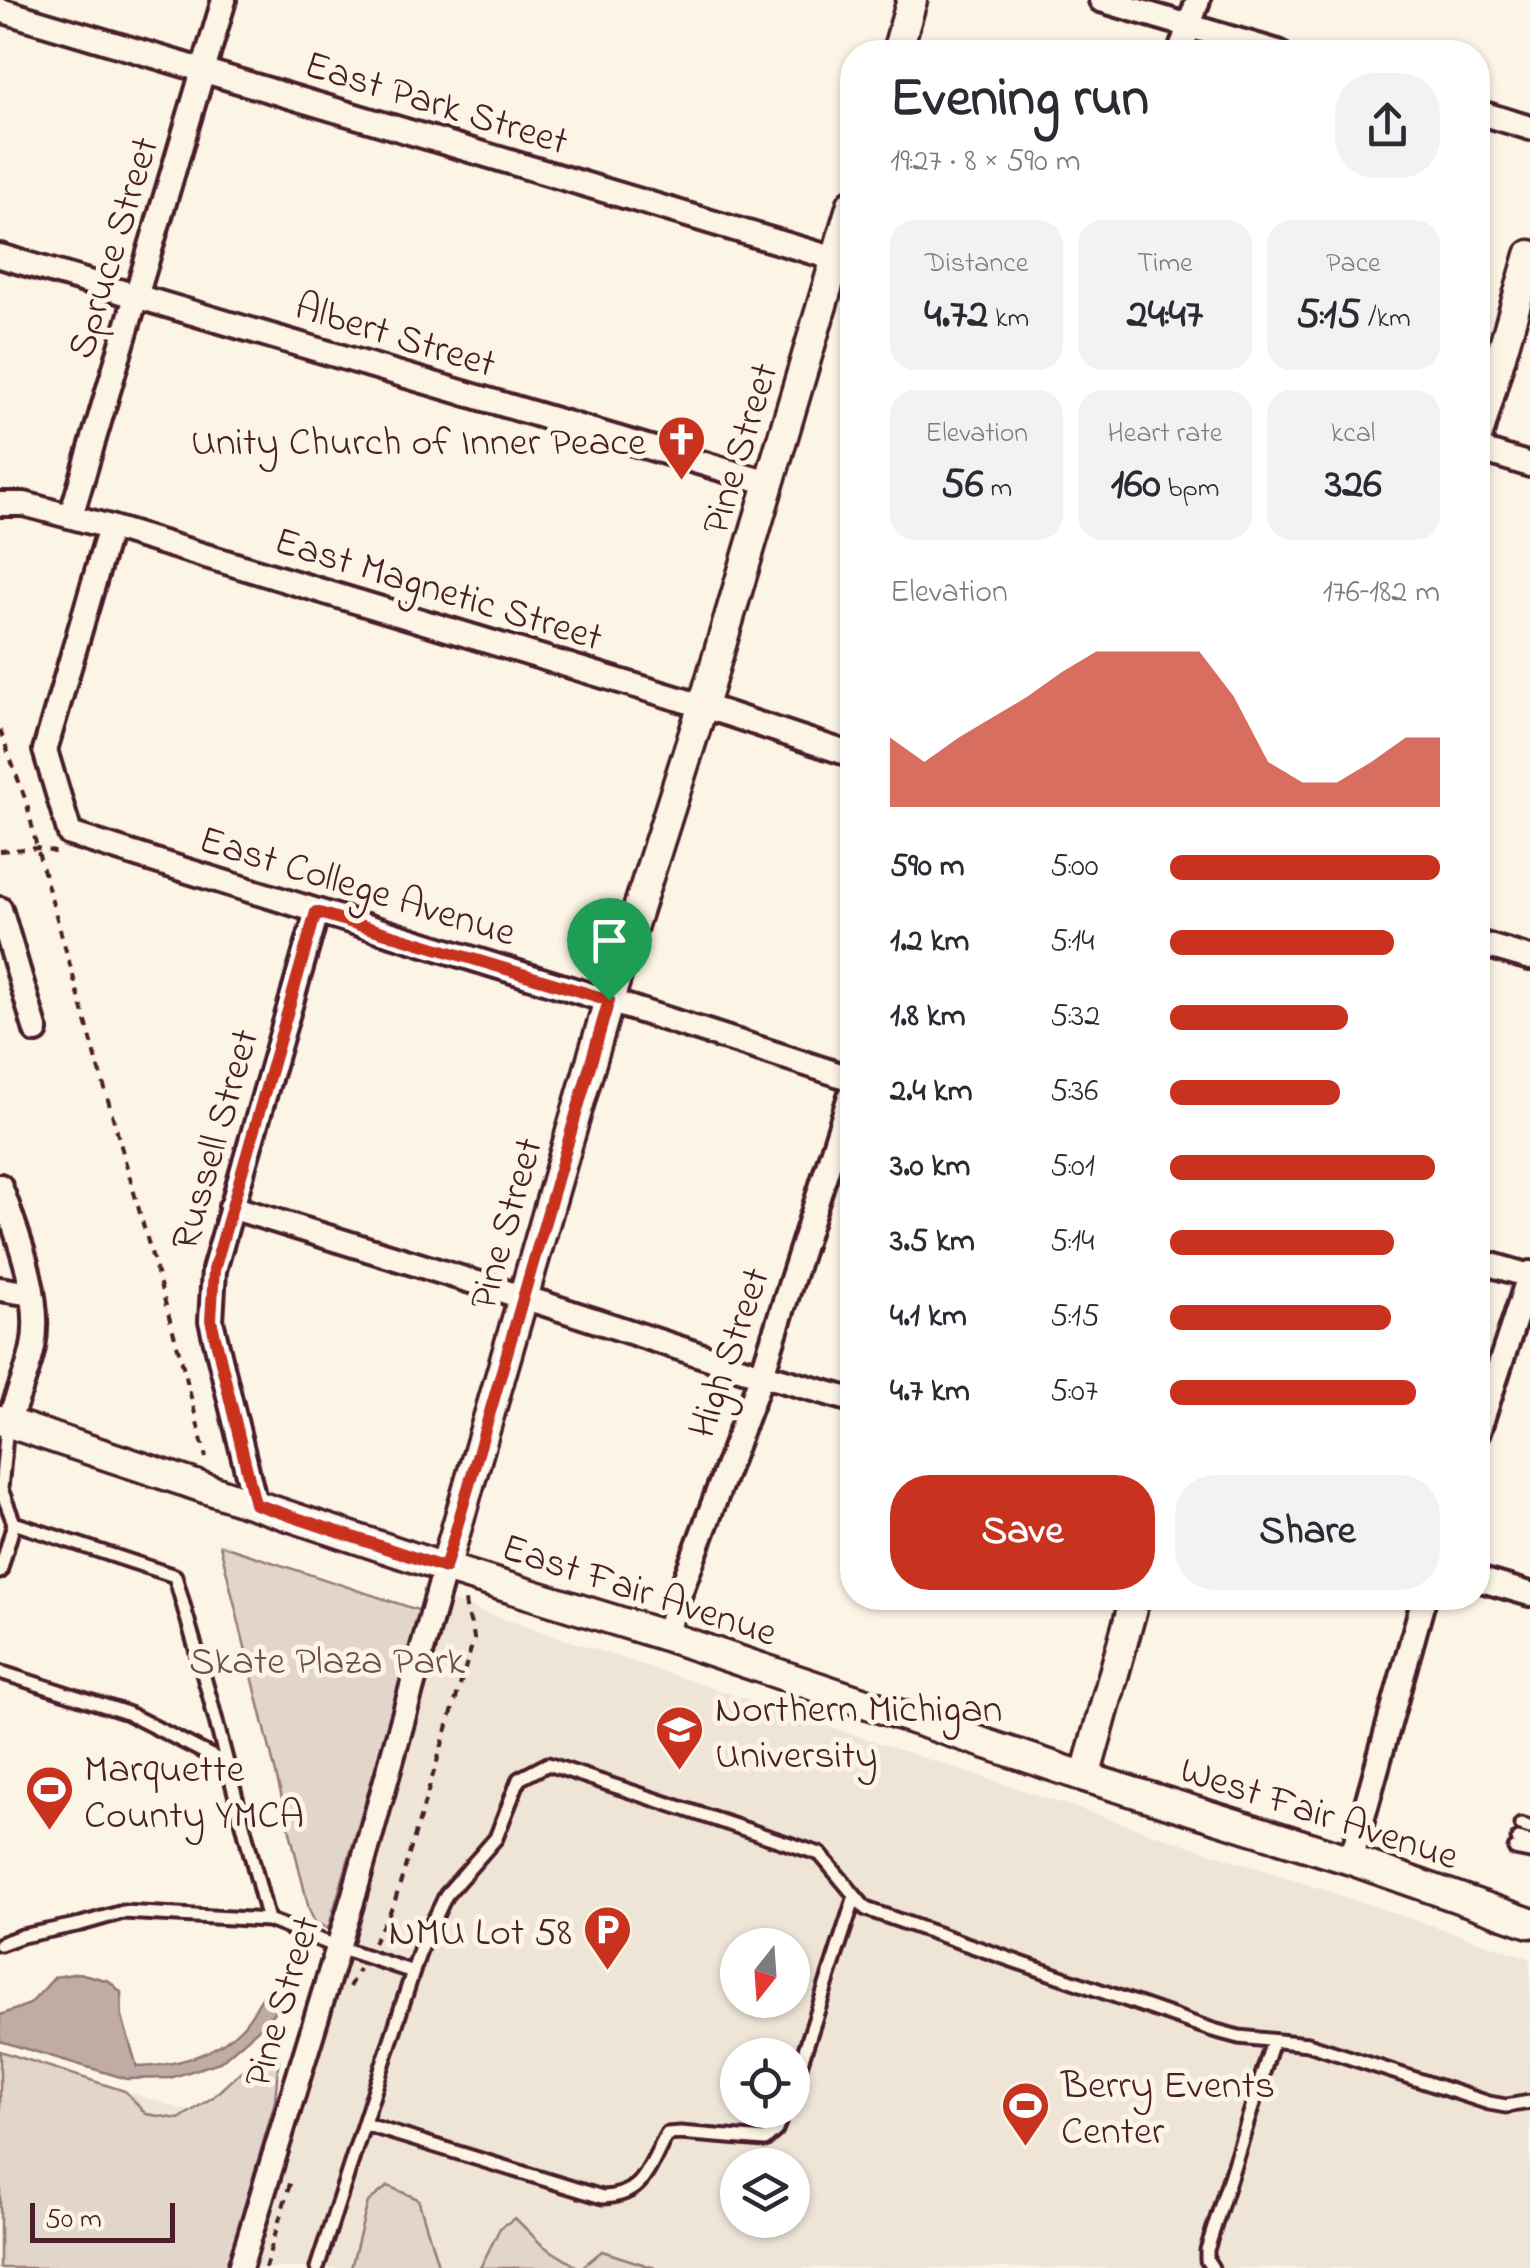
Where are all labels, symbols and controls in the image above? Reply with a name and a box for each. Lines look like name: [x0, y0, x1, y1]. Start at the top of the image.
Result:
street label: East Park Street: [297, 37, 575, 173]
text: Evening run: [890, 61, 1149, 141]
button: share: [1335, 73, 1440, 178]
street label: Spruce Street: [54, 130, 177, 366]
text: 19:27 · 8 × 590 m: [890, 139, 1081, 186]
text: Distance: [925, 244, 1028, 285]
text: Time: [1137, 244, 1193, 285]
text: Pace: [1326, 244, 1381, 285]
street label: Albert Street: [287, 279, 502, 396]
text: 4.72: [924, 285, 988, 346]
text: 24:47: [1127, 285, 1203, 346]
text: 5:15: [1296, 285, 1361, 346]
text: km: [988, 299, 1029, 340]
text: /km: [1361, 299, 1411, 340]
street label: Pine Street: [688, 356, 796, 542]
church icon: Unity Church of Inner Peace: [655, 414, 707, 482]
text: Elevation: [925, 414, 1028, 455]
text: Heart rate: [1108, 414, 1222, 455]
text: kcal: [1331, 414, 1376, 455]
place label: Unity Church of Inner Peace: [191, 415, 646, 474]
text: 56: [941, 455, 984, 516]
text: 160: [1111, 455, 1161, 516]
text: 326: [1325, 455, 1382, 516]
text: m: [984, 469, 1012, 510]
text: bpm: [1161, 469, 1219, 510]
street label: East Magnetic Street: [266, 513, 609, 669]
text: Elevation: [890, 570, 1008, 617]
text: 176–182 m: [1322, 570, 1440, 617]
street label: East College Avenue: [191, 812, 522, 964]
text: 590 m: [890, 844, 965, 891]
text: 5:00: [1050, 844, 1099, 891]
pin: [567, 898, 652, 1001]
icon: arrive: [582, 913, 637, 968]
text: 1.2 km: [890, 919, 969, 966]
text: 5:14: [1050, 919, 1094, 966]
text: 1.8 km: [890, 994, 966, 1041]
text: 5:32: [1050, 994, 1100, 1041]
street label: Russell Street: [158, 1023, 277, 1258]
text: 2.4 km: [890, 1069, 972, 1116]
text: 5:36: [1050, 1069, 1098, 1116]
street label: Pine Street: [456, 1131, 561, 1317]
text: 3.0 km: [890, 1144, 970, 1191]
text: 5:01: [1050, 1144, 1095, 1191]
text: 3.5 km: [890, 1219, 975, 1266]
text: 5:14: [1050, 1219, 1094, 1266]
street label: High Street: [675, 1260, 788, 1447]
text: 4.1 km: [890, 1294, 967, 1341]
text: 5:15: [1050, 1294, 1100, 1341]
text: 4.7 km: [890, 1369, 970, 1416]
text: 5:07: [1050, 1369, 1098, 1416]
button: Save: [890, 1475, 1155, 1590]
button: Share: [1175, 1475, 1440, 1590]
street label: East Fair Avenue: [493, 1520, 784, 1665]
park label: Skate Plaza Park: [189, 1634, 465, 1693]
place label: Northern Michigan University: [715, 1682, 1002, 1787]
school or university icon: Northern Michigan University: [654, 1704, 706, 1772]
place label: Marquette County YMCA: [84, 1742, 304, 1847]
street label: West Fair Avenue: [1172, 1743, 1465, 1888]
sports icon: Marquette County YMCA: [23, 1764, 75, 1832]
parking icon: NMU Lot 58: [581, 1904, 633, 1972]
place label: NMU Lot 58: [389, 1905, 572, 1964]
street label: Pine Street: [230, 1909, 338, 2095]
north arrow: [720, 1928, 810, 2018]
map controls: [720, 1928, 810, 2238]
button: locate: [720, 2038, 810, 2128]
place label: Berry Events Center: [1060, 2058, 1275, 2163]
sports icon: Berry Events Center: [1000, 2080, 1052, 2148]
button: layers: [720, 2148, 810, 2238]
scale bar: [30, 2198, 175, 2242]
text: 50 m: [45, 2200, 102, 2241]

